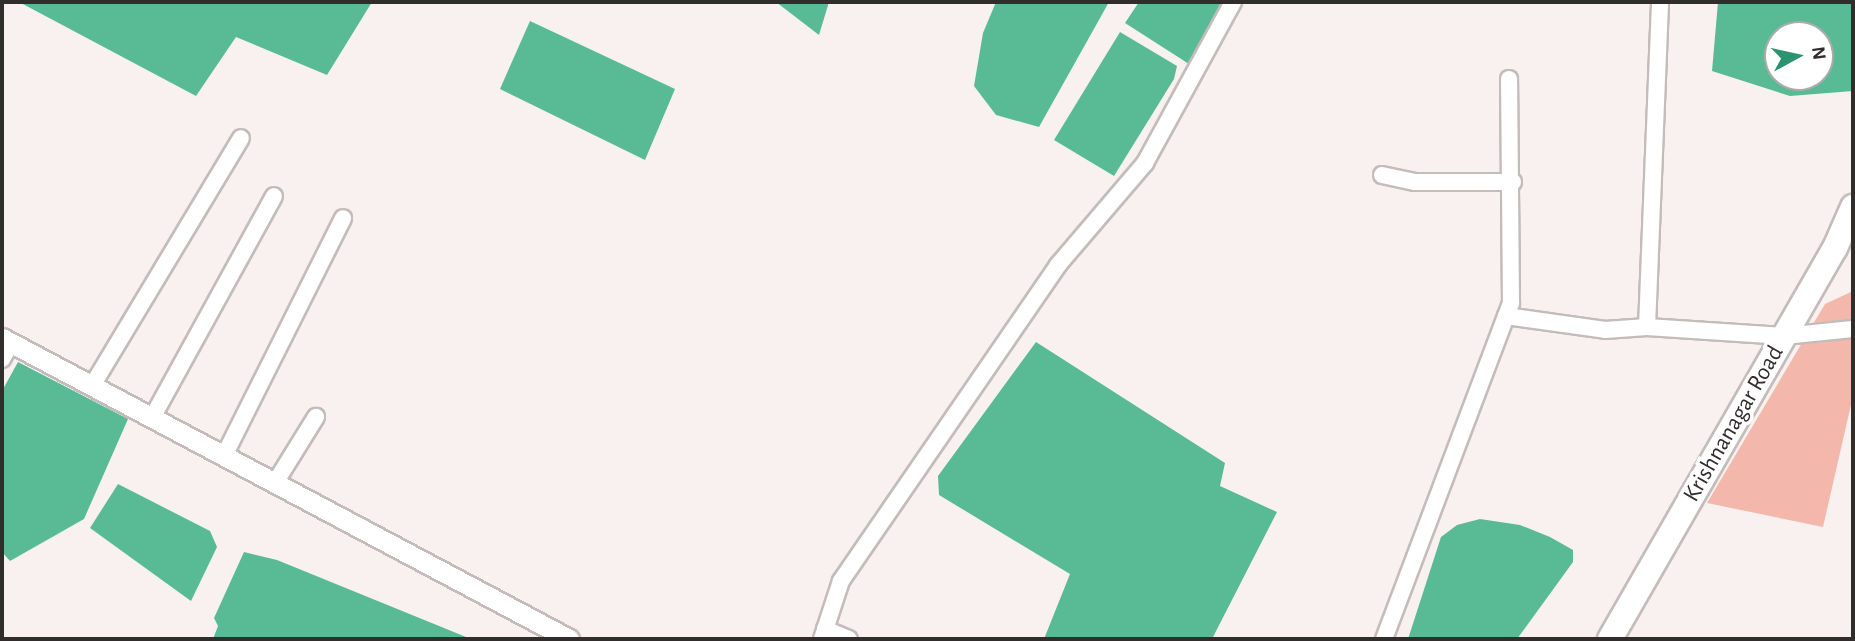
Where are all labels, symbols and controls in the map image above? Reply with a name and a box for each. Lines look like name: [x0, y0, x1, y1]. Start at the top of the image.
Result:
north arrow: [1764, 21, 1834, 91]
text: N: [1808, 45, 1829, 61]
street label: Krishnanagar Road: [1678, 341, 1790, 507]

